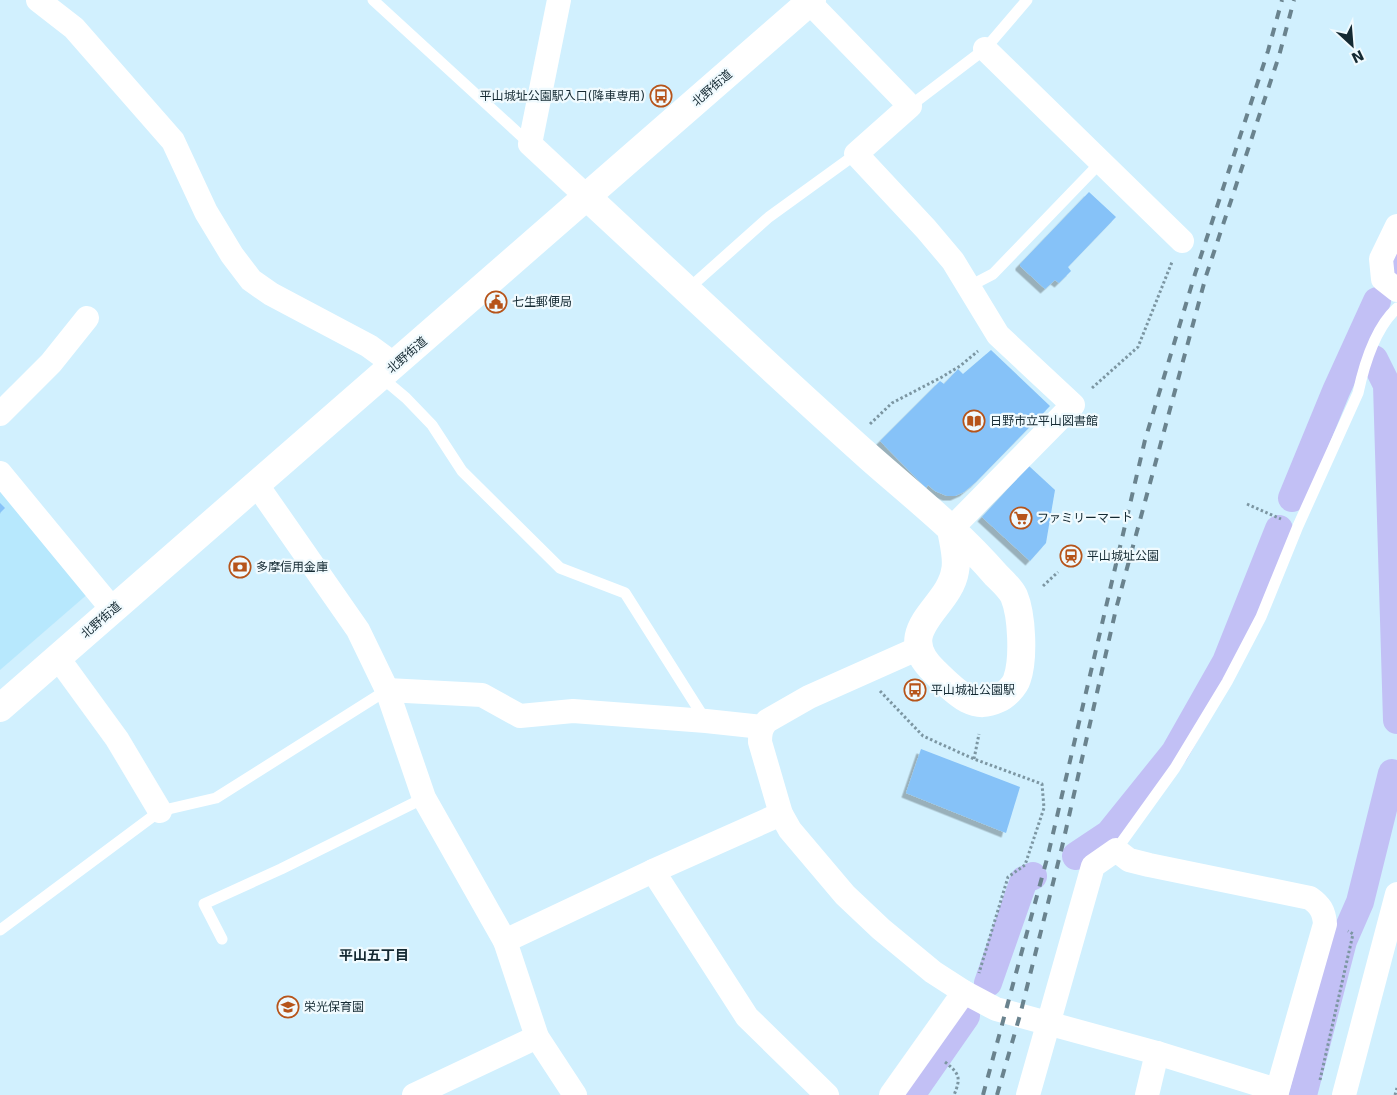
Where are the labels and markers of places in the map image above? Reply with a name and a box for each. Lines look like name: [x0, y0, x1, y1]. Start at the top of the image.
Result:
bus stop icon: 平山城址公園駅入口(降車専用): [649, 84, 673, 108]
place label: 平山城址公園駅入口(降車専用): [480, 89, 645, 103]
public building icon: 七生郵便局: [484, 290, 508, 314]
place label: 七生郵便局: [512, 295, 572, 309]
library icon: 日野市立平山図書館: [962, 409, 986, 433]
place label: 日野市立平山図書館: [990, 414, 1098, 428]
supermarket icon: ファミリーマート: [1009, 506, 1033, 530]
place label: ファミリーマート: [1037, 511, 1133, 525]
station icon: 平山城址公園: [1059, 544, 1083, 568]
place label: 平山城址公園: [1087, 549, 1159, 563]
bank icon: 多摩信用金庫: [228, 555, 252, 579]
place label: 多摩信用金庫: [256, 560, 328, 574]
bus stop icon: 平山城祉公園駅: [903, 678, 927, 702]
place label: 平山城祉公園駅: [931, 683, 1015, 697]
school or university icon: 栄光保育園: [276, 995, 300, 1019]
place label: 栄光保育園: [304, 1000, 364, 1014]

